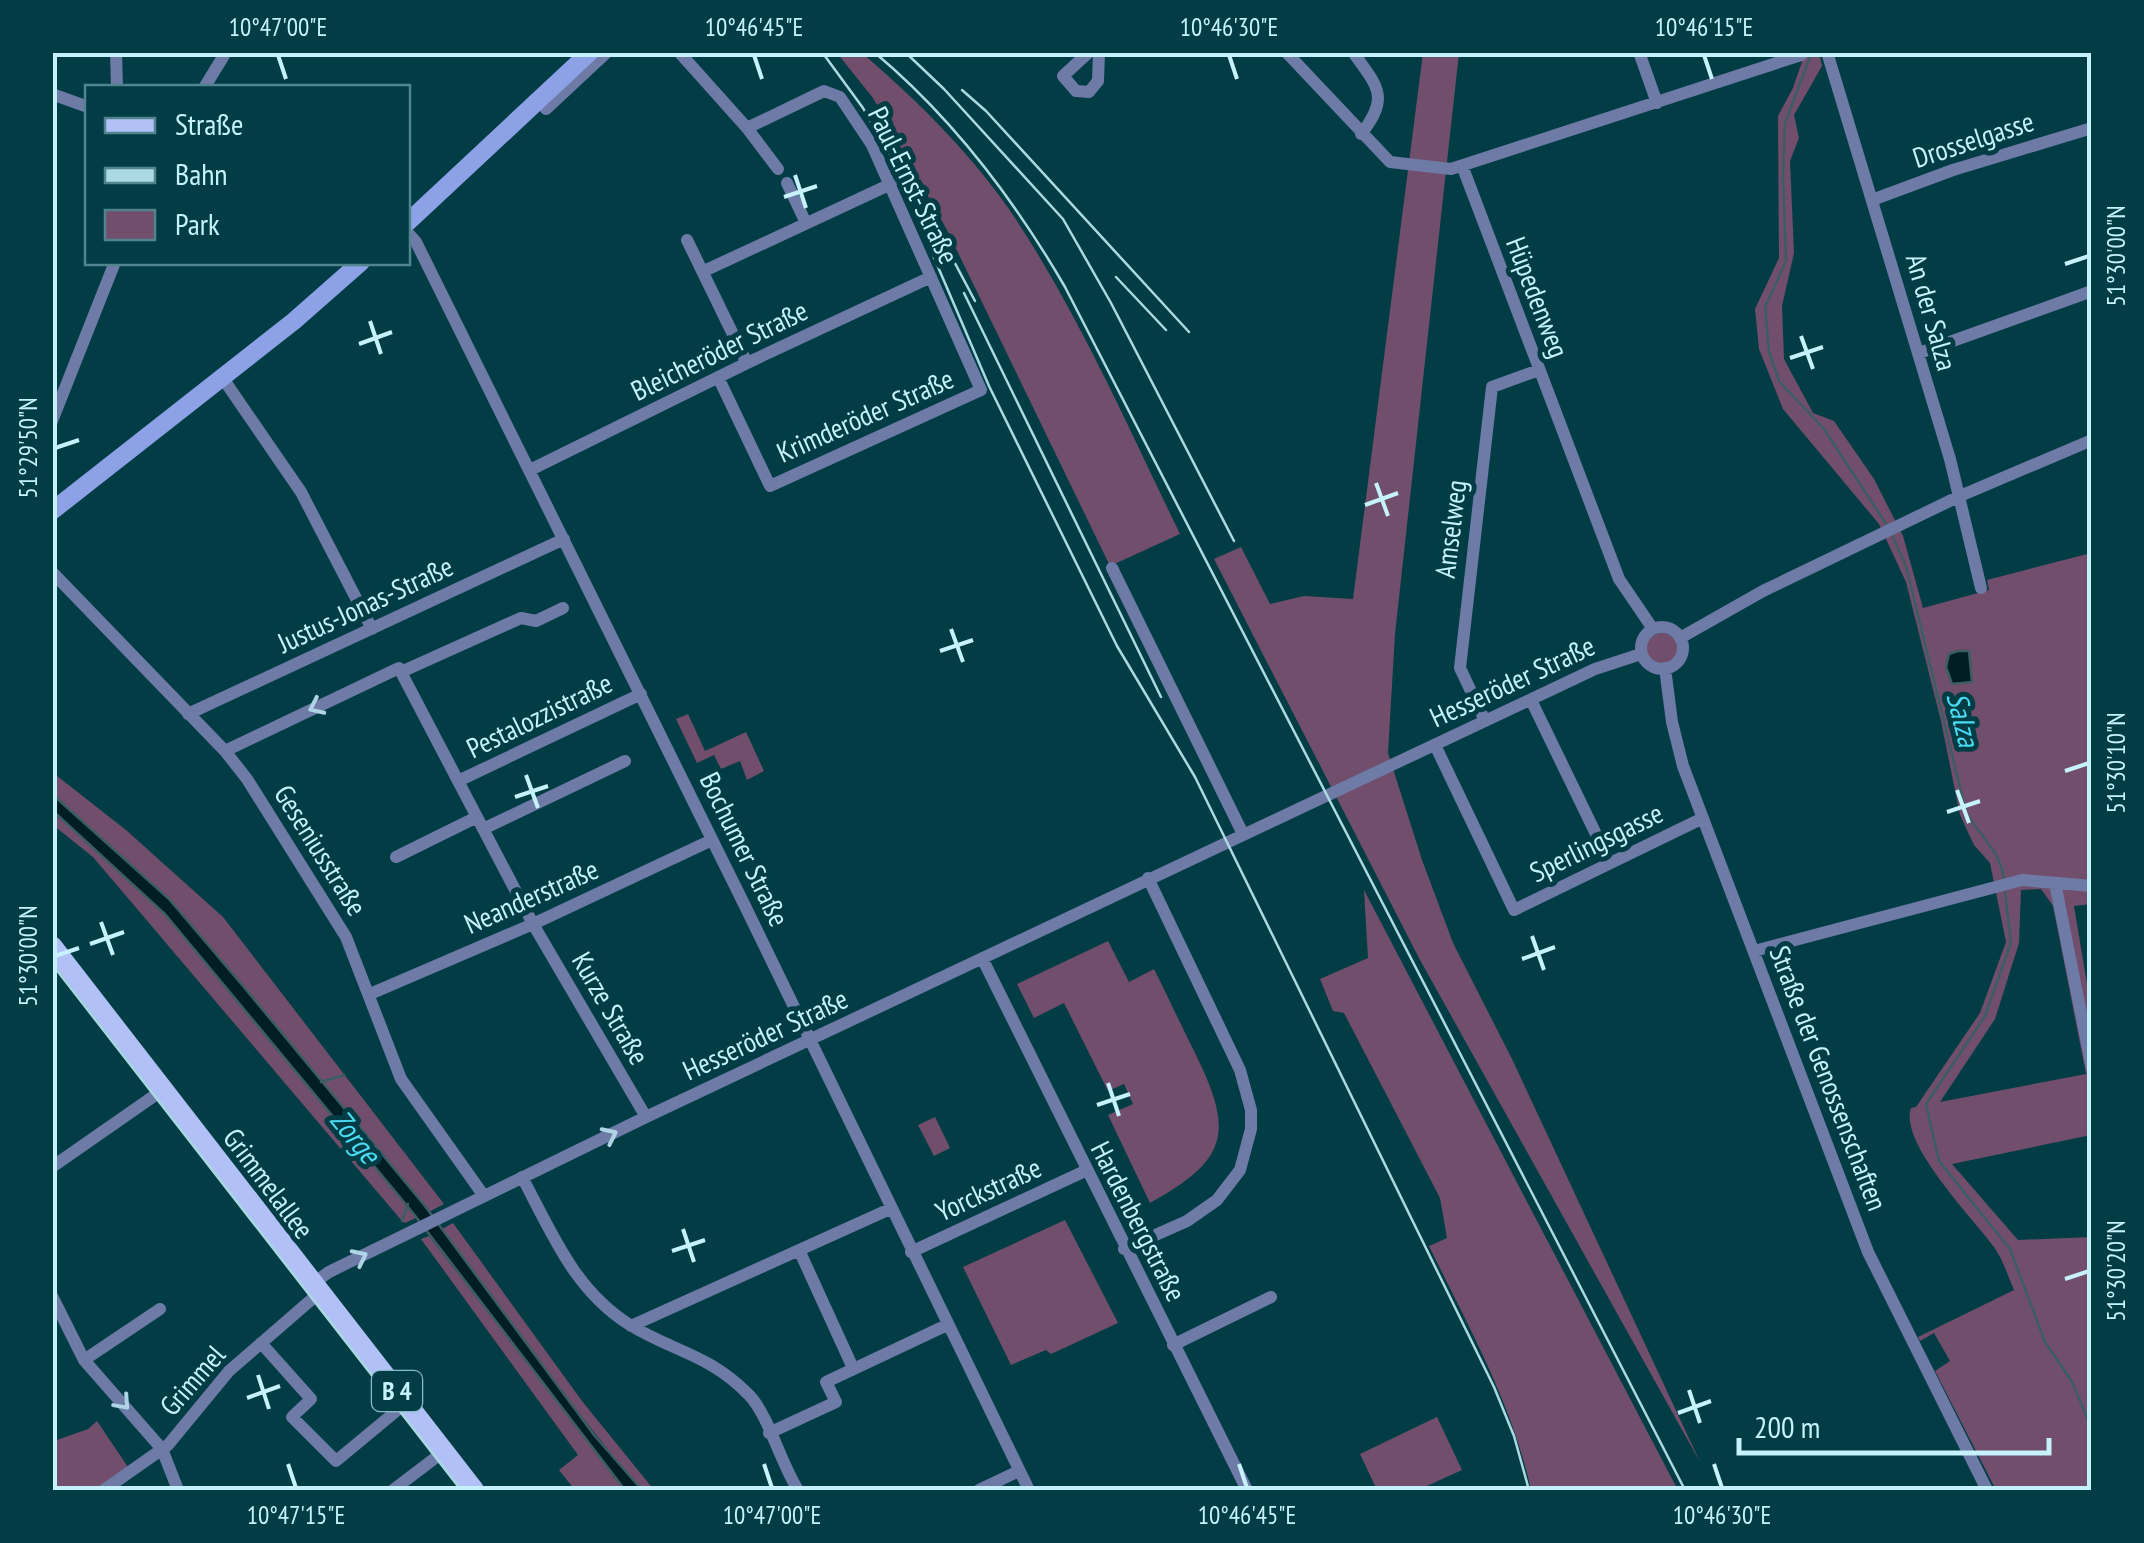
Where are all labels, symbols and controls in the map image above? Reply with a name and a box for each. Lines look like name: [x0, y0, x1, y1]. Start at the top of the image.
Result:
text: 10°47'00"E: [229, 11, 327, 43]
text: 10°46'45"E: [705, 11, 803, 43]
text: 10°46'30"E: [1180, 11, 1278, 43]
text: 10°46'15"E: [1655, 11, 1753, 43]
legend: [85, 85, 410, 265]
street label: Paul-Ernst-Straße: [860, 100, 968, 270]
street label: Drosselgasse: [1908, 102, 2038, 176]
text: Straße: [175, 104, 243, 143]
text: Bahn: [175, 154, 228, 193]
text: Park: [175, 204, 220, 243]
text: 51°30'00"N: [2100, 205, 2132, 307]
street label: Hüpedenweg: [1498, 231, 1578, 363]
street label: An der Salza: [1898, 249, 1966, 375]
street label: Bleicheröder Straße: [625, 291, 813, 409]
street label: Krimderöder Straße: [771, 360, 959, 470]
text: 51°29'50"N: [12, 397, 44, 499]
street label: Amselweg: [1426, 478, 1474, 580]
street label: Justus-Jonas-Straße: [270, 547, 459, 661]
street label: Hesseröder Straße: [1424, 627, 1600, 735]
street label: Pestalozzistraße: [460, 664, 618, 766]
water label: Salza: [1938, 688, 1990, 752]
one-way arrow: [308, 695, 326, 715]
text: 51°30'10"N: [2100, 712, 2132, 814]
street label: Bochumer Straße: [692, 766, 798, 932]
street label: Geseniusstraße: [266, 778, 376, 922]
street label: Sperlingsgasse: [1523, 794, 1669, 890]
street label: Neanderstraße: [458, 850, 604, 942]
text: 51°30'00"N: [12, 905, 44, 1007]
street label: Straße der Genossenschaften: [1761, 940, 1897, 1216]
street label: Kurze Straße: [564, 945, 658, 1071]
street label: Hesseröder Straße: [677, 980, 853, 1088]
water label: Zorge: [322, 1101, 391, 1172]
street label: Grimmelallee: [215, 1120, 323, 1246]
one-way arrow: [599, 1127, 617, 1147]
street label: Hardenbergstraße: [1083, 1135, 1195, 1307]
street label: Yorckstraße: [929, 1148, 1047, 1230]
text: 51°30'20"N: [2100, 1220, 2132, 1322]
one-way arrow: [350, 1249, 368, 1269]
street label: Grimmel: [151, 1337, 233, 1423]
road number: B 4: [372, 1371, 422, 1411]
one-way arrow: [111, 1391, 129, 1410]
scale bar: [1739, 1393, 2049, 1455]
text: 200 m: [1754, 1407, 1820, 1446]
text: 10°47'15"E: [247, 1499, 345, 1531]
text: 10°47'00"E: [723, 1499, 821, 1531]
text: 10°46'45"E: [1198, 1499, 1296, 1531]
text: 10°46'30"E: [1673, 1499, 1771, 1531]

